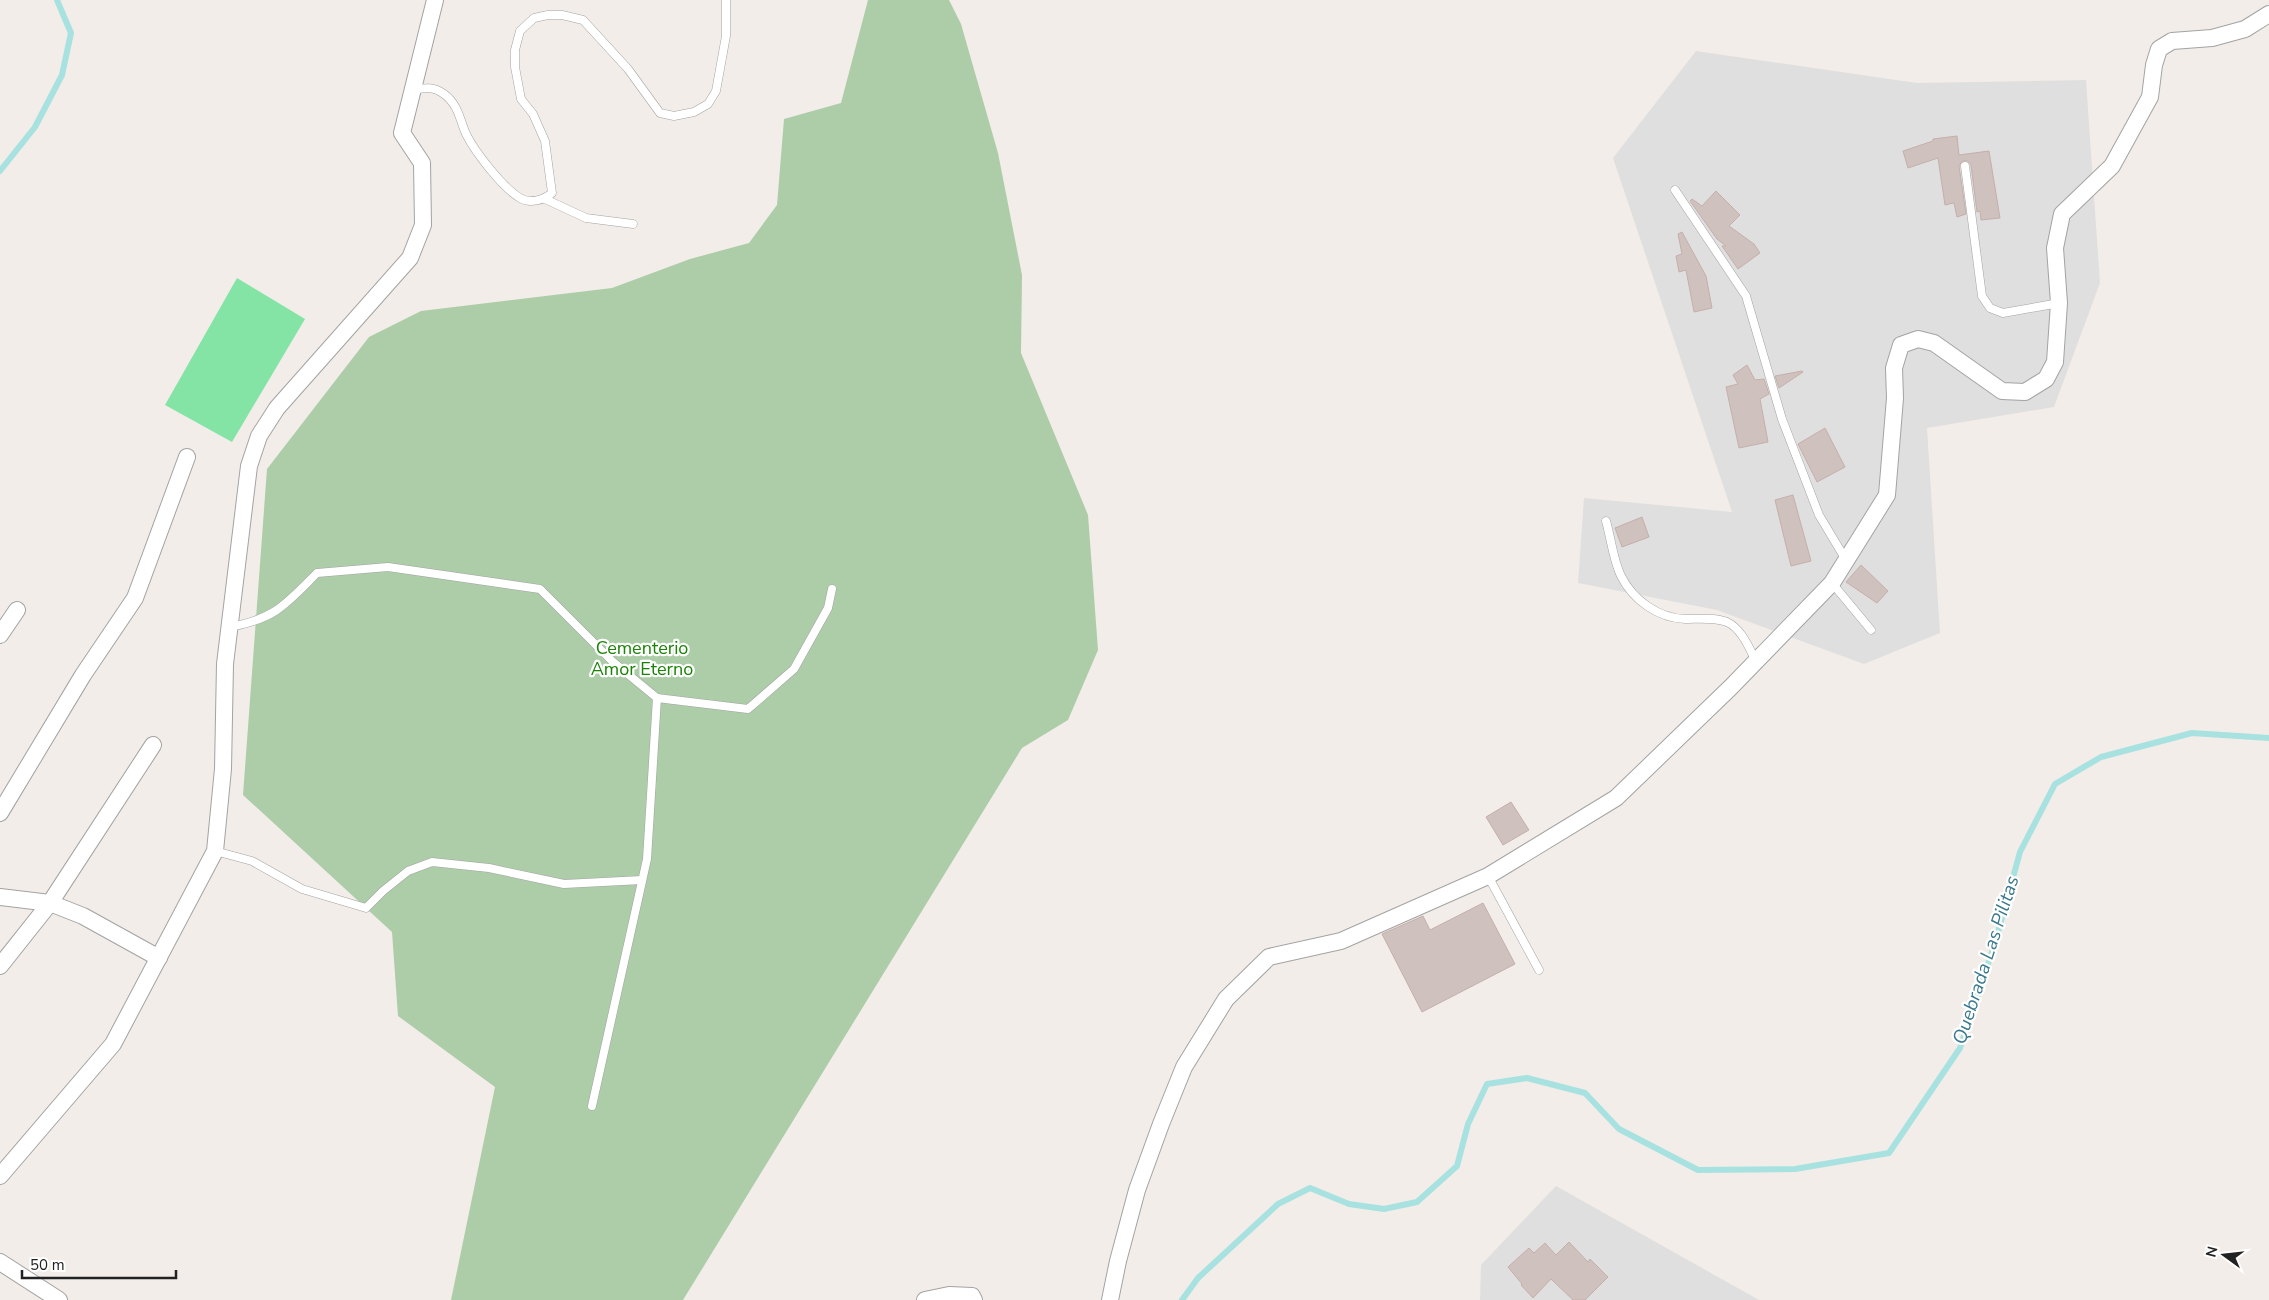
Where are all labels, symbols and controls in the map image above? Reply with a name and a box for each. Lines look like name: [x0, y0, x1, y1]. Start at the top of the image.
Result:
park label: Cementerio Amor Eterno: [591, 636, 693, 681]
water label: Quebrada Las Pilitas: [1946, 872, 2026, 1048]
north arrow: [2199, 1230, 2249, 1280]
text: N: [2201, 1244, 2222, 1259]
scale bar: [22, 1248, 176, 1280]
text: 50 m: [30, 1255, 65, 1275]

